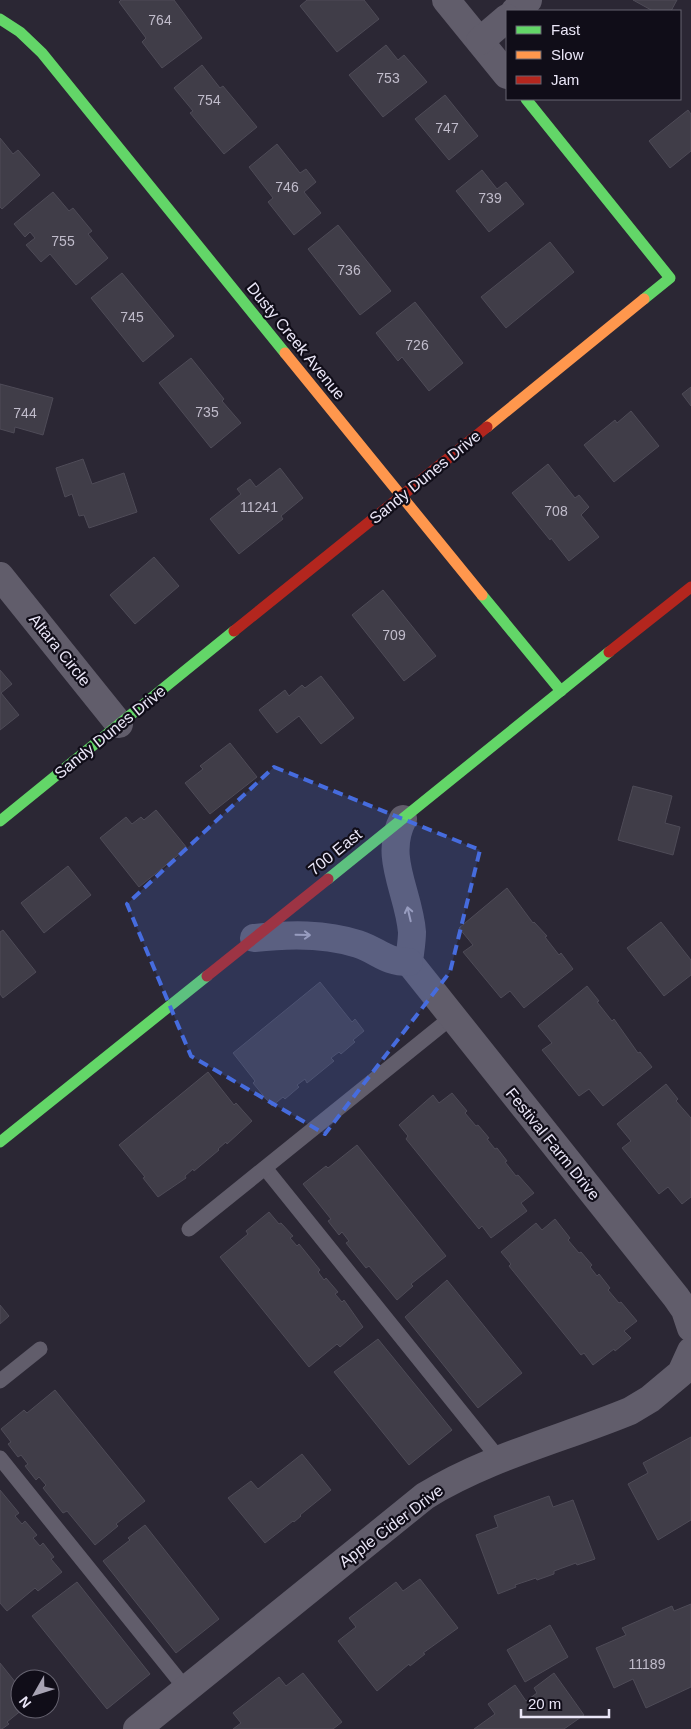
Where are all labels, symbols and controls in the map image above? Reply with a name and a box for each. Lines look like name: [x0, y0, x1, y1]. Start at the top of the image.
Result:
legend: [506, 10, 681, 100]
house number: 764: [148, 12, 172, 28]
text: Fast: [551, 21, 581, 38]
text: Slow: [551, 46, 584, 63]
house number: 753: [376, 70, 400, 86]
text: Jam: [551, 71, 579, 88]
house number: 754: [197, 92, 221, 108]
house number: 747: [435, 120, 459, 136]
house number: 746: [275, 179, 299, 195]
house number: 739: [478, 190, 502, 206]
house number: 755: [51, 233, 75, 249]
house number: 736: [337, 262, 361, 278]
street label: Dusty Creek Avenue: [244, 279, 348, 403]
house number: 745: [120, 309, 144, 325]
house number: 726: [405, 337, 429, 353]
house number: 735: [195, 404, 219, 420]
house number: 744: [13, 405, 37, 421]
street label: Sandy Dunes Drive: [366, 427, 484, 527]
house number: 11241: [240, 499, 278, 515]
house number: 708: [544, 503, 568, 519]
street label: Altara Circle: [26, 611, 94, 689]
house number: 709: [382, 627, 406, 643]
street label: Sandy Dunes Drive: [51, 682, 169, 782]
street label: 700 East: [305, 825, 365, 878]
one-way arrow: [403, 907, 413, 923]
one-way arrow: [295, 931, 311, 940]
street label: Festival Farm Drive: [503, 1085, 603, 1203]
street label: Apple Cider Drive: [336, 1481, 446, 1571]
house number: 11189: [629, 1656, 666, 1672]
north arrow: [10, 1669, 60, 1719]
scale bar: [521, 1686, 608, 1718]
text: N: [15, 1693, 34, 1711]
text: 20 m: [528, 1695, 561, 1712]

